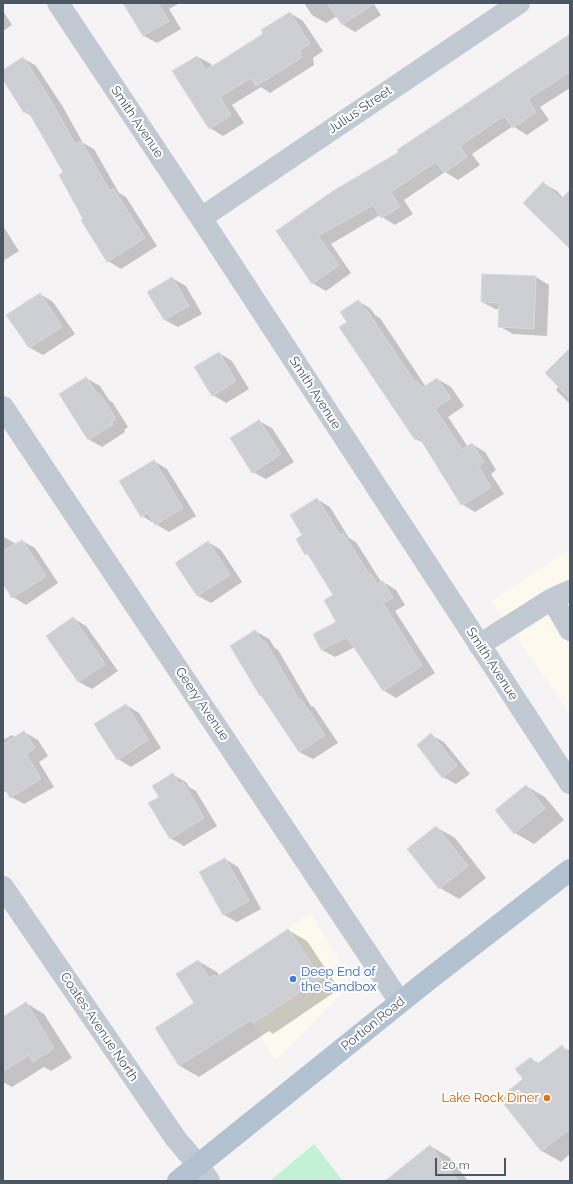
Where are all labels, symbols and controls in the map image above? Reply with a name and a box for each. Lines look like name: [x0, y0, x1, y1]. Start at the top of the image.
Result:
street label: Smith Avenue: [107, 83, 167, 161]
street label: Julius Street: [325, 83, 395, 137]
street label: Smith Avenue: [286, 354, 344, 432]
street label: Smith Avenue: [463, 625, 521, 703]
street label: Geery Avenue: [172, 664, 232, 744]
place label: Deep End of the Sandbox: [301, 964, 377, 995]
street label: Coates Avenue North: [57, 969, 141, 1085]
marker: Deep End of the Sandbox: [288, 974, 298, 984]
street label: Portion Road: [338, 994, 408, 1054]
place label: Lake Rock Diner: [442, 1090, 539, 1106]
marker: Lake Rock Diner: [542, 1093, 552, 1103]
scale bar: [437, 1150, 508, 1176]
text: 20 m: [442, 1158, 470, 1172]

